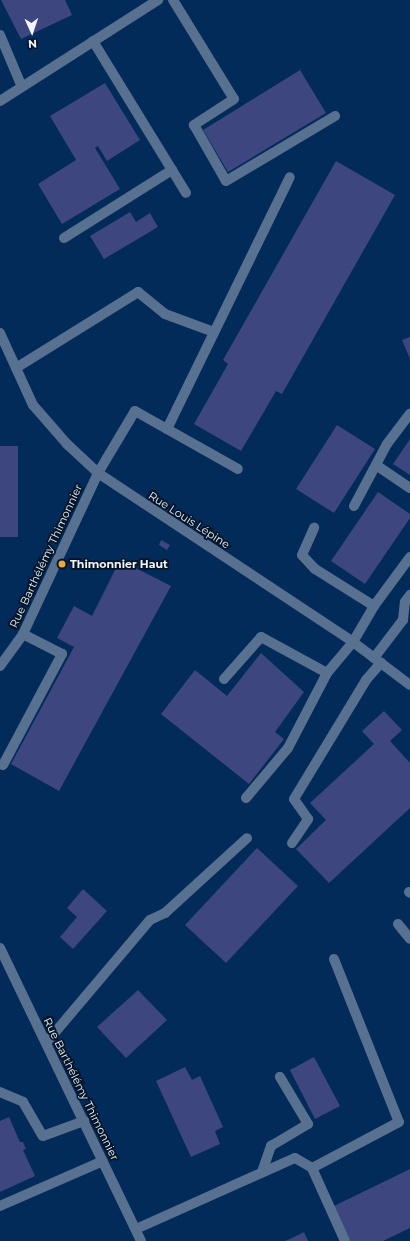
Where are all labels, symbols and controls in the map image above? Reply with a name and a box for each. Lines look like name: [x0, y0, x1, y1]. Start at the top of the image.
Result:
north arrow: [12, 12, 52, 52]
text: N: [28, 37, 37, 51]
street label: Rue Barthélémy Thimonnier: [7, 482, 85, 630]
street label: Rue Louis Lépine: [146, 489, 232, 551]
place label: Thimonnier Haut: [70, 557, 168, 571]
marker: Thimonnier Haut: [57, 559, 67, 569]
street label: Rue Barthélémy Thimonnier: [41, 1016, 121, 1162]

